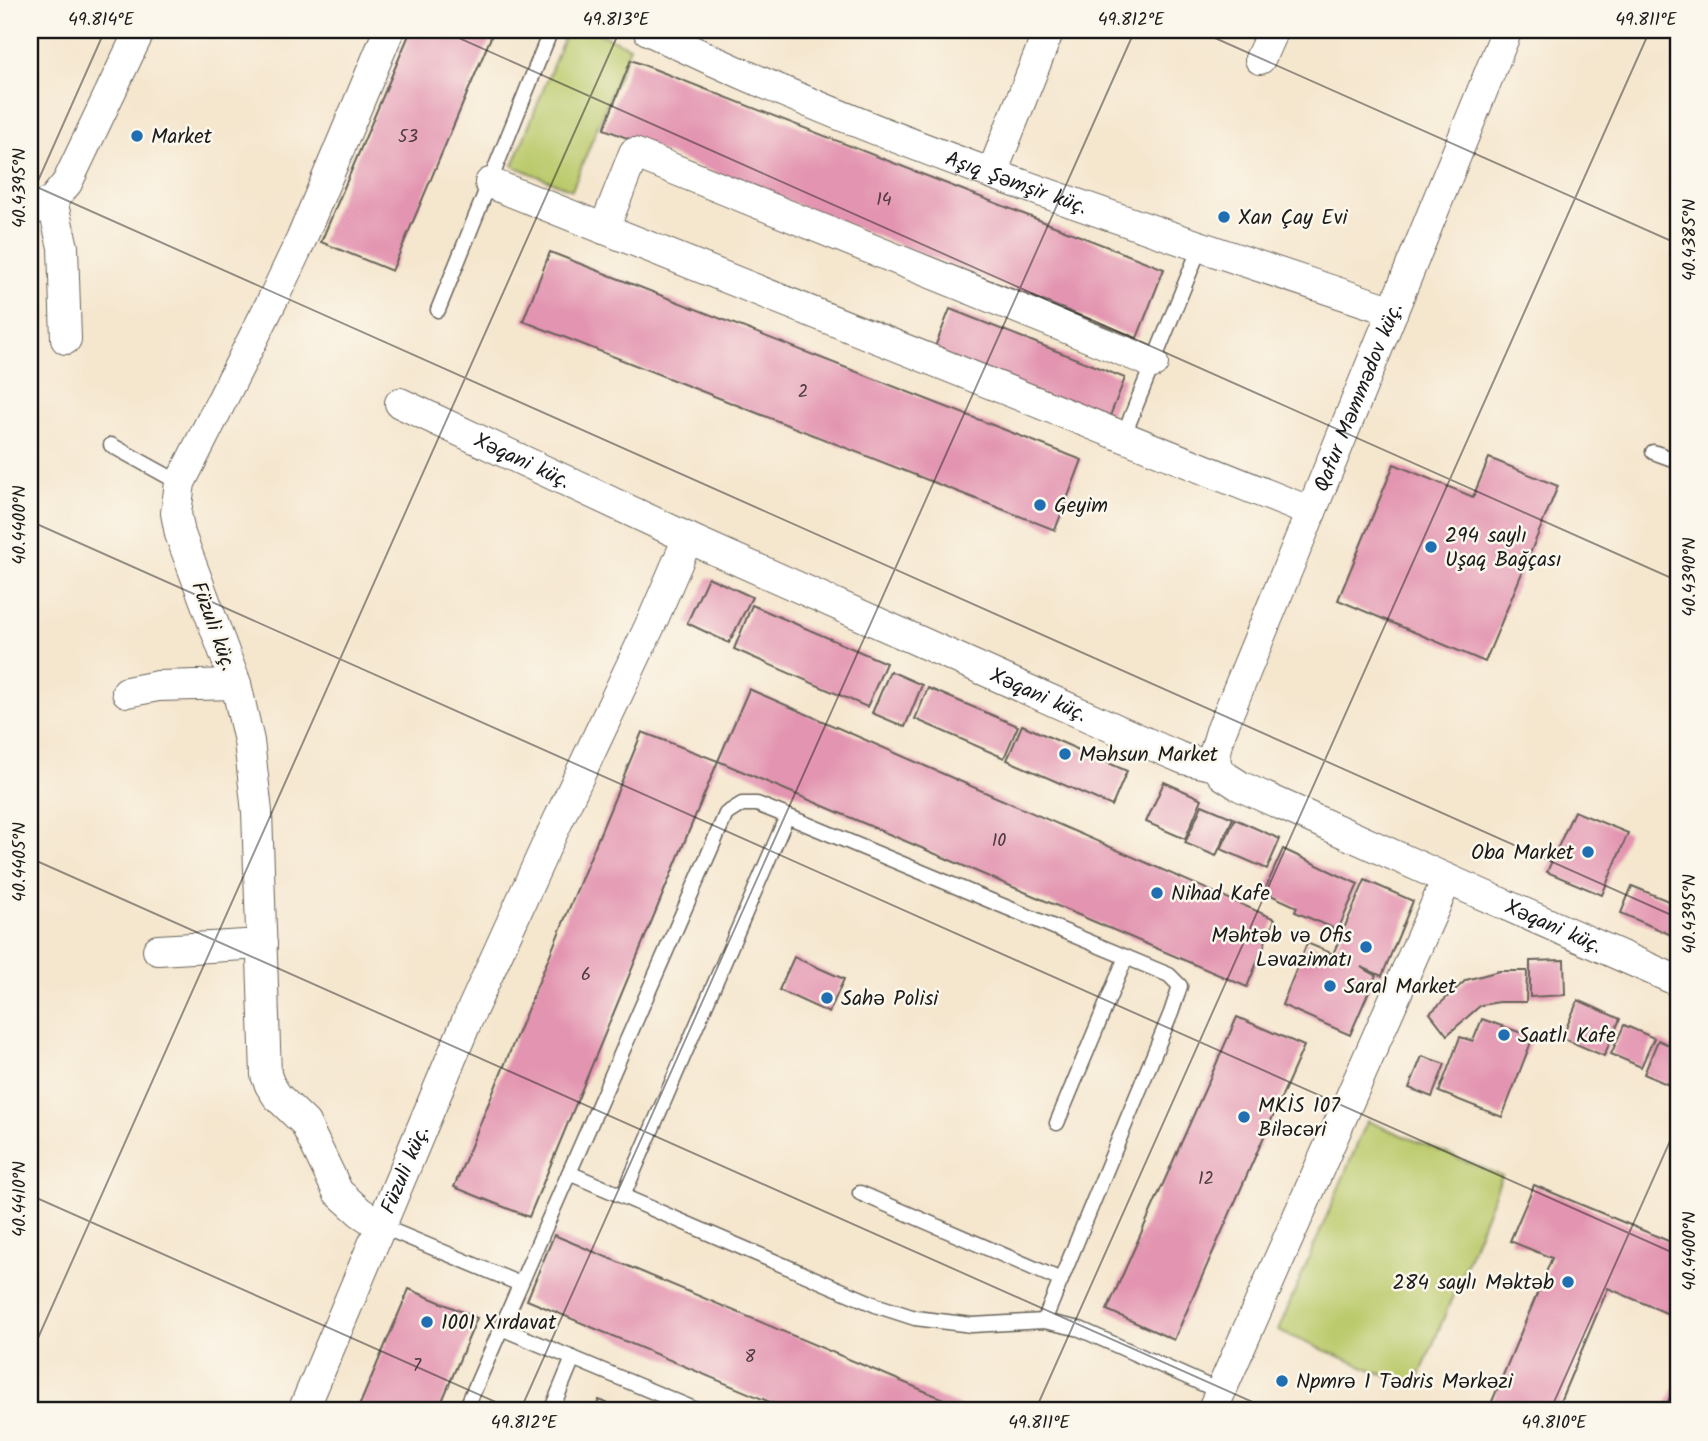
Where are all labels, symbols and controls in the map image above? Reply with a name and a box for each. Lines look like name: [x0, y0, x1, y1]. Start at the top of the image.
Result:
text: 49.814°E: [68, 6, 134, 35]
text: 49.813°E: [583, 6, 650, 35]
text: 49.812°E: [1098, 6, 1165, 35]
text: 49.811°E: [1615, 6, 1677, 35]
place label: Market: [151, 121, 213, 154]
house number: 53: [398, 123, 418, 152]
marker: Market: [129, 128, 145, 144]
street label: Aşıq Şəmşir küç.: [940, 143, 1092, 225]
text: 40.4395°N: [6, 148, 35, 228]
house number: 14: [876, 186, 892, 215]
text: 40.4385°N: [1676, 199, 1705, 281]
place label: Xan Çay Evi: [1238, 202, 1348, 235]
marker: Xan Çay Evi: [1216, 209, 1232, 225]
street label: Qafur Məmmədov küç.: [1306, 298, 1412, 497]
house number: 2: [798, 378, 808, 407]
street label: Xəqani küç.: [468, 425, 575, 499]
text: 40.4400°N: [6, 485, 35, 565]
place label: Geyim: [1054, 490, 1108, 523]
marker: Geyim: [1032, 497, 1048, 513]
place label: 294 saylı Uşaq Bağçası: [1445, 520, 1562, 577]
text: 40.4390°N: [1676, 537, 1705, 617]
marker: 294 saylı Uşaq Bağçası: [1423, 539, 1439, 555]
street label: Füzuli küç.: [181, 577, 244, 676]
street label: Xəqani küç.: [984, 660, 1092, 732]
place label: Məhsun Market: [1079, 739, 1219, 772]
marker: Məhsun Market: [1057, 746, 1073, 762]
text: 40.4405°N: [6, 822, 35, 902]
house number: 10: [992, 827, 1006, 856]
place label: Oba Market: [1471, 837, 1575, 870]
marker: Oba Market: [1580, 844, 1596, 860]
text: 40.4395°N: [1676, 874, 1705, 954]
place label: Nihad Kafe: [1171, 878, 1270, 911]
marker: Nihad Kafe: [1149, 885, 1165, 901]
street label: Xəqani küç.: [1499, 891, 1607, 963]
place label: Məhtəb və Ofis Ləvazimatı: [1211, 920, 1352, 977]
marker: Məhtəb və Ofis Ləvazimatı: [1358, 939, 1374, 955]
house number: 6: [581, 961, 591, 990]
place label: Saral Market: [1344, 971, 1457, 1004]
marker: Saral Market: [1322, 978, 1338, 994]
place label: Sahə Polisi: [841, 983, 939, 1016]
marker: Sahə Polisi: [819, 990, 835, 1006]
place label: Saatlı Kafe: [1518, 1020, 1616, 1053]
marker: Saatlı Kafe: [1496, 1027, 1512, 1043]
place label: MKİS 107 Biləcəri: [1258, 1090, 1341, 1147]
marker: MKİS 107 Biləcəri: [1236, 1109, 1252, 1125]
street label: Füzuli küç.: [373, 1121, 439, 1219]
text: 40.4410°N: [6, 1161, 35, 1237]
house number: 12: [1198, 1165, 1214, 1194]
text: 40.4400°N: [1676, 1211, 1705, 1291]
place label: 284 saylı Məktəb: [1393, 1267, 1554, 1300]
marker: 284 saylı Məktəb: [1560, 1274, 1576, 1290]
place label: 1001 Xırdavat: [441, 1307, 557, 1340]
marker: 1001 Xırdavat: [419, 1314, 435, 1330]
house number: 8: [745, 1343, 756, 1372]
house number: 7: [413, 1352, 422, 1381]
place label: Npmrə 1 Tədris Mərkəzi: [1296, 1366, 1514, 1399]
marker: Npmrə 1 Tədris Mərkəzi: [1274, 1373, 1290, 1389]
text: 49.812°E: [491, 1409, 558, 1438]
text: 49.811°E: [1008, 1409, 1070, 1438]
text: 49.810°E: [1521, 1409, 1587, 1438]

